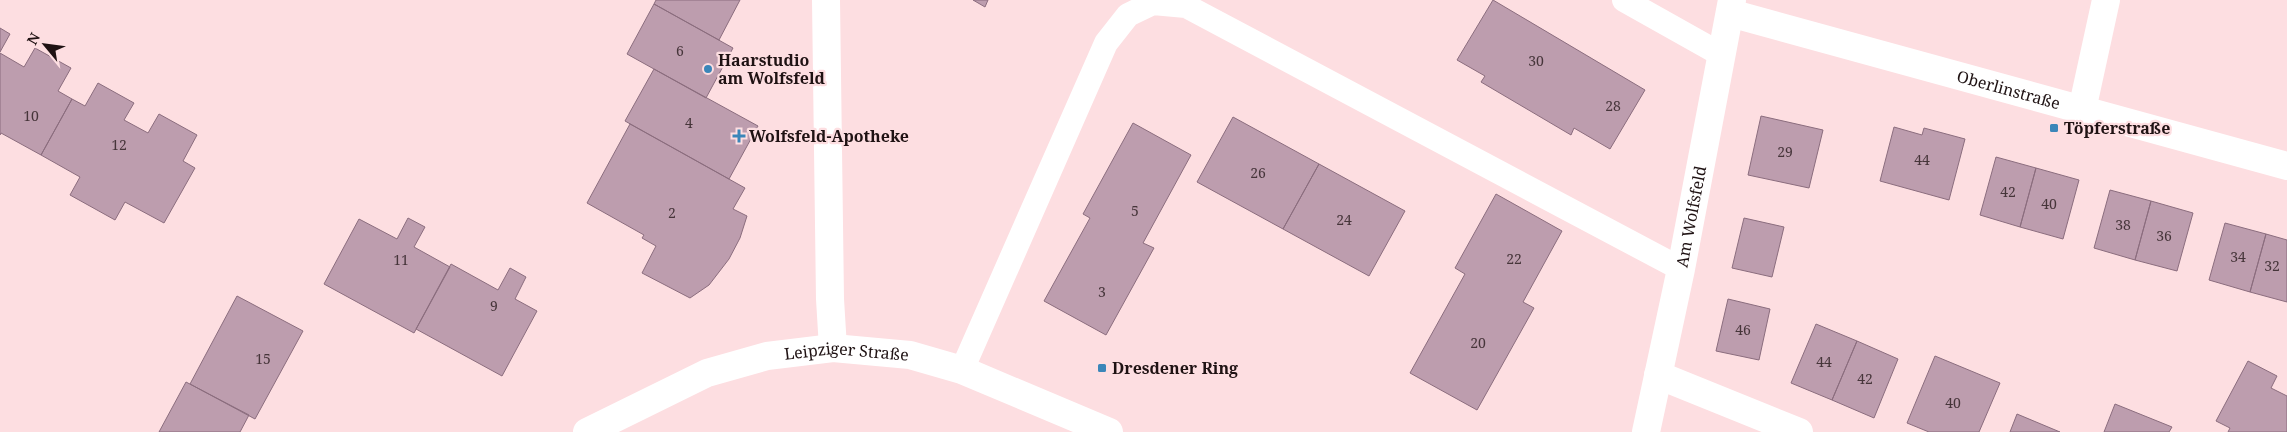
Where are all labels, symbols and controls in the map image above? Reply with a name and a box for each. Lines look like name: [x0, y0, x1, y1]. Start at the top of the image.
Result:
north arrow: [20, 20, 70, 70]
text: N: [22, 29, 44, 48]
house number: 6: [676, 41, 684, 60]
place label: Haarstudio am Wolfsfeld: [718, 49, 826, 89]
house number: 30: [1528, 51, 1544, 70]
marker: Haarstudio am Wolfsfeld: [702, 63, 714, 75]
street label: Oberlinstraße: [1955, 65, 2063, 114]
house number: 28: [1605, 96, 1621, 115]
house number: 10: [23, 106, 39, 125]
house number: 4: [685, 113, 693, 132]
place label: Töpferstraße: [2064, 117, 2170, 139]
marker: Töpferstraße: [2048, 122, 2060, 134]
place label: Wolfsfeld-Apotheke: [749, 125, 909, 147]
marker: Wolfsfeld-Apotheke: [733, 130, 745, 142]
house number: 12: [111, 135, 127, 154]
house number: 29: [1777, 142, 1793, 161]
house number: 44: [1914, 150, 1930, 169]
house number: 26: [1250, 163, 1266, 182]
street label: Am Wolfsfeld: [1671, 164, 1711, 269]
house number: 42: [2000, 182, 2016, 201]
house number: 40: [2041, 194, 2057, 213]
house number: 5: [1131, 201, 1139, 220]
house number: 2: [668, 203, 676, 222]
house number: 24: [1336, 210, 1352, 229]
house number: 38: [2115, 215, 2131, 234]
house number: 36: [2156, 226, 2172, 245]
house number: 34: [2230, 247, 2246, 266]
house number: 22: [1506, 249, 1522, 268]
house number: 11: [393, 250, 409, 269]
house number: 32: [2264, 256, 2280, 275]
house number: 3: [1098, 282, 1106, 301]
house number: 9: [490, 296, 498, 315]
house number: 46: [1735, 320, 1751, 339]
house number: 20: [1470, 333, 1486, 352]
street label: Leipziger Straße: [783, 337, 910, 366]
house number: 15: [255, 349, 271, 368]
house number: 44: [1816, 352, 1832, 371]
place label: Dresdener Ring: [1112, 357, 1238, 379]
marker: Dresdener Ring: [1096, 362, 1108, 374]
house number: 42: [1857, 369, 1873, 388]
house number: 40: [1945, 393, 1961, 412]

